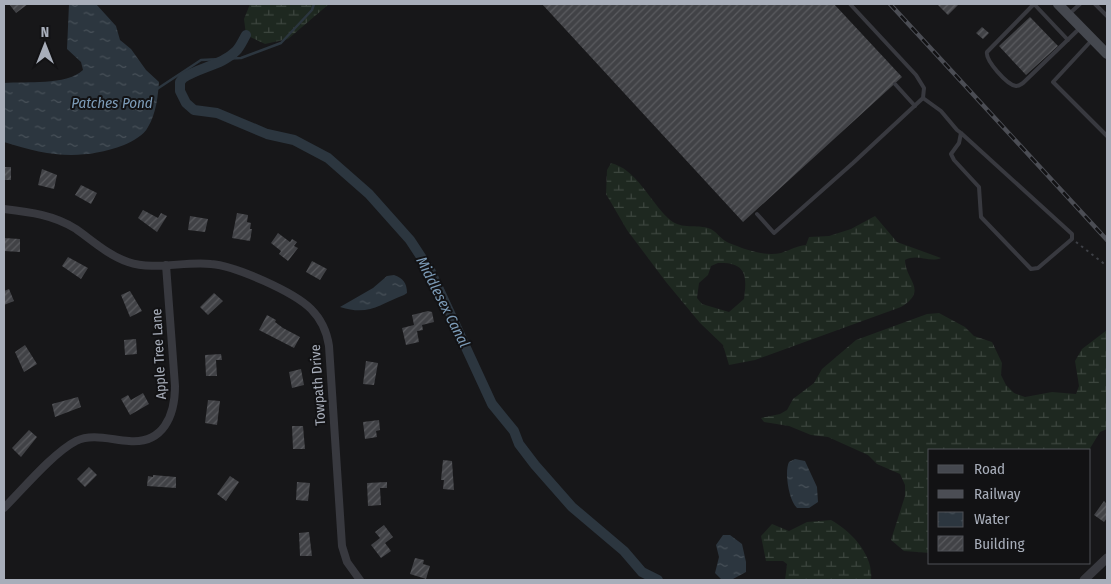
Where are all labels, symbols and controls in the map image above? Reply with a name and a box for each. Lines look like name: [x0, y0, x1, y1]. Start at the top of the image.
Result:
north arrow: [20, 20, 70, 70]
text: N: [41, 24, 49, 41]
water label: Patches Pond: [71, 94, 153, 112]
water label: Middlesex Canal: [412, 254, 474, 350]
street label: Apple Tree Lane: [148, 308, 170, 400]
street label: Towpath Drive: [307, 344, 329, 426]
legend: [928, 449, 1091, 564]
text: Road: [974, 460, 1005, 478]
text: Railway: [974, 485, 1021, 503]
text: Water: [974, 510, 1010, 528]
text: Building: [974, 535, 1025, 553]

